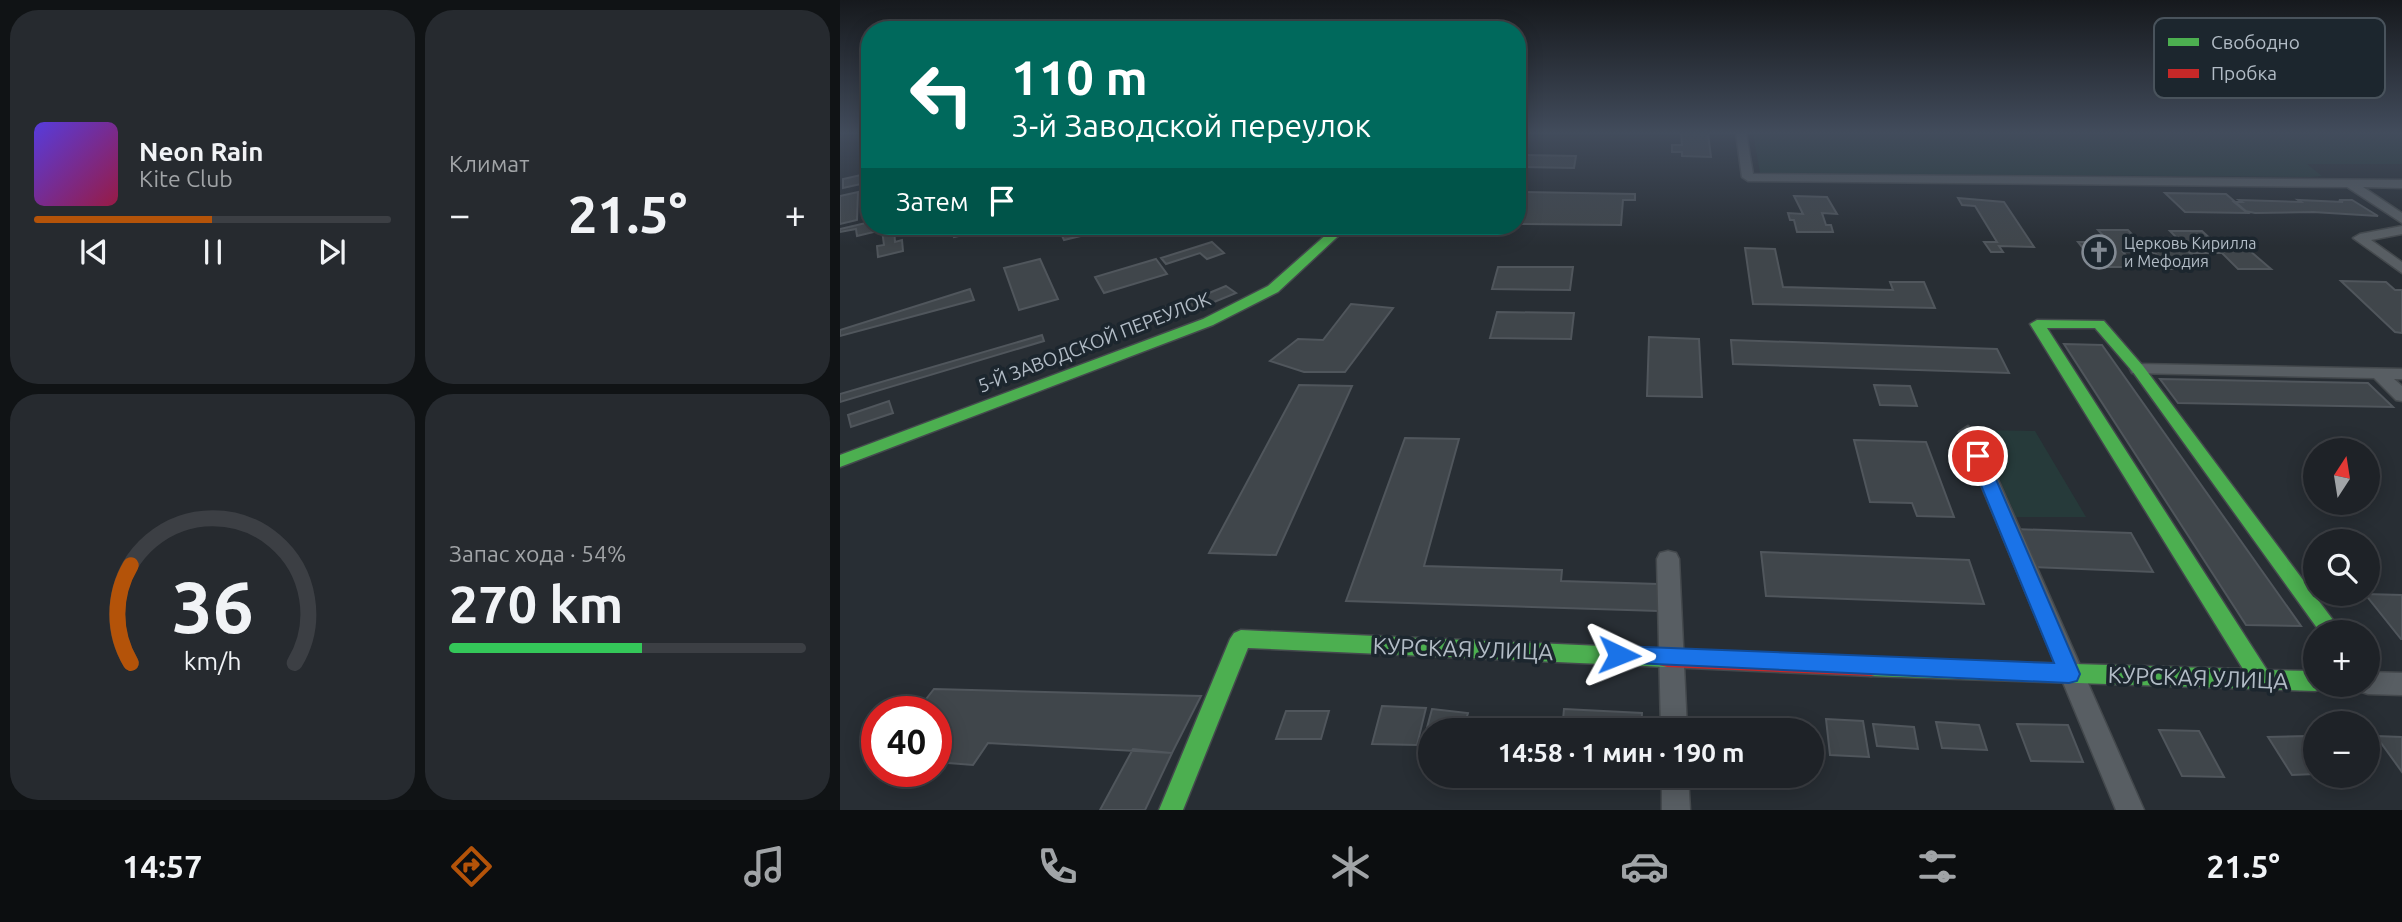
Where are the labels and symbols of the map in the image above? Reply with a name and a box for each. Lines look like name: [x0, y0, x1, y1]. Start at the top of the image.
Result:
legend: [2154, 18, 2385, 98]
text: Свободно: [2211, 31, 2300, 53]
text: Пробка: [2211, 62, 2277, 84]
church icon: Церковь Кирилла и Мефодия: [2080, 233, 2118, 271]
place label: Церковь Кирилла и Мефодия: [2124, 234, 2257, 270]
street label: 5-Й ЗАВОДСКОЙ ПЕРЕУЛОК: [974, 287, 1214, 397]
pin: [1948, 426, 2008, 486]
north arrow: [2303, 438, 2380, 514]
position arrow: [1582, 618, 1656, 692]
street label: КУРСКАЯ УЛИЦА: [1372, 633, 1554, 664]
street label: КУРСКАЯ УЛИЦА: [2107, 662, 2289, 693]
speed limit sign: 40: [861, 696, 952, 787]

